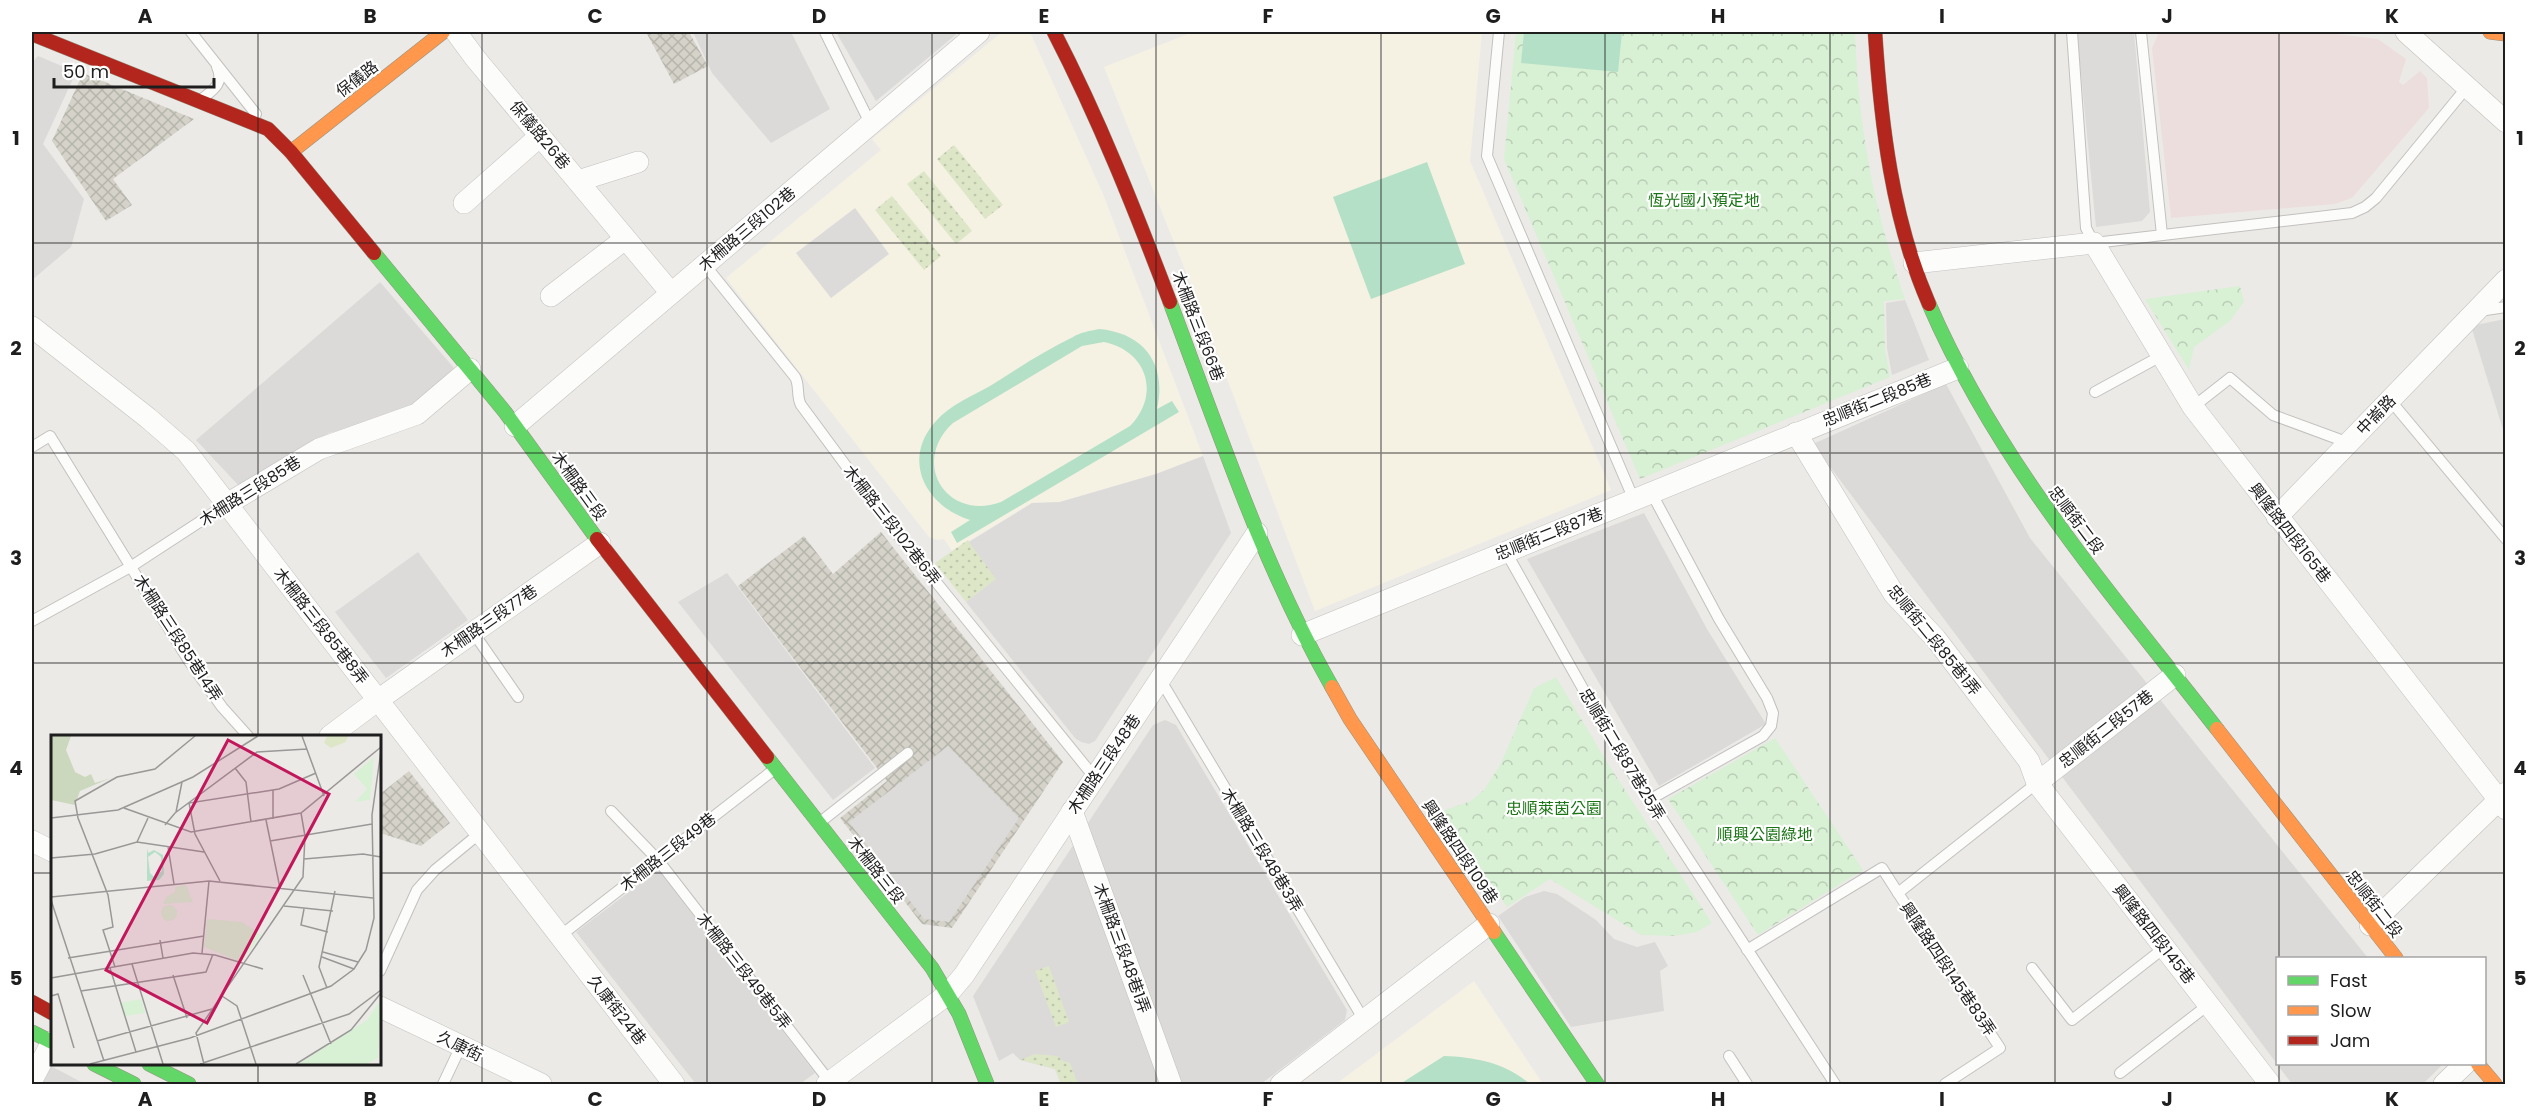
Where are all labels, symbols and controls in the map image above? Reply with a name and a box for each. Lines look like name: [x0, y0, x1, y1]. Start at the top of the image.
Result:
text: A: [138, 2, 153, 30]
text: B: [363, 2, 377, 30]
text: C: [587, 2, 603, 30]
text: D: [812, 2, 826, 30]
text: E: [1039, 2, 1049, 30]
text: F: [1263, 2, 1274, 30]
text: G: [1485, 2, 1501, 30]
text: H: [1711, 2, 1725, 30]
text: I: [1939, 2, 1945, 30]
text: J: [2161, 2, 2173, 30]
text: K: [2385, 2, 2399, 30]
scale bar: [54, 51, 214, 89]
street label: 保儀路: [331, 55, 383, 103]
text: 50 m: [63, 59, 109, 84]
street label: 保儀路26巷: [504, 96, 576, 174]
text: 1: [12, 124, 20, 152]
text: 1: [2516, 124, 2524, 152]
street label: 木柵路三段102巷: [694, 182, 800, 276]
park label: 恆光國小預定地: [1648, 189, 1760, 212]
street label: 木柵路三段66巷: [1166, 268, 1230, 384]
text: 2: [10, 334, 22, 362]
text: 2: [2514, 334, 2526, 362]
street label: 忠順街二段85巷: [1819, 368, 1935, 432]
street label: 中崙路: [2351, 390, 2401, 440]
street label: 木柵路三段: [546, 447, 612, 525]
street label: 木柵路三段85巷: [195, 450, 305, 532]
street label: 木柵路三段102巷6弄: [838, 460, 946, 590]
street label: 興隆路四段165巷: [2244, 478, 2336, 588]
street label: 忠順街二段: [2043, 481, 2109, 559]
street label: 忠順街二段87巷: [1491, 502, 1607, 566]
text: 3: [10, 544, 22, 572]
text: 3: [2514, 544, 2526, 572]
street label: 木柵路三段85巷8弄: [268, 563, 374, 689]
street label: 木柵路三段85巷14弄: [128, 570, 228, 706]
street label: 木柵路三段77巷: [436, 579, 542, 663]
street label: 忠順街二段85巷1弄: [1882, 579, 1986, 701]
street label: 忠順街二段87巷25弄: [1573, 684, 1671, 824]
street label: 忠順街二段57巷: [2054, 685, 2158, 773]
street label: 木柵路三段48巷: [1062, 709, 1146, 819]
inset map: [51, 735, 381, 1065]
text: 4: [9, 754, 23, 782]
text: 4: [2513, 754, 2527, 782]
street label: 木柵路三段48巷3弄: [1216, 783, 1308, 917]
street label: 興隆路四段109巷: [1417, 795, 1503, 909]
park label: 忠順萊茵公園: [1506, 797, 1602, 820]
street label: 木柵路三段49巷: [615, 807, 721, 897]
park label: 順興公園綠地: [1717, 823, 1813, 846]
street label: 木柵路三段: [842, 831, 910, 909]
street label: 忠順街二段: [2340, 865, 2408, 943]
street label: 興隆路四段145巷: [2108, 879, 2200, 989]
street label: 木柵路三段48巷1弄: [1088, 880, 1156, 1016]
street label: 興隆路四段145巷83弄: [1895, 898, 2001, 1040]
street label: 木柵路三段49巷5弄: [691, 908, 797, 1034]
legend: [2276, 957, 2486, 1065]
text: 5: [10, 964, 23, 992]
text: 5: [2514, 964, 2527, 992]
text: Fast: [2330, 968, 2367, 993]
street label: 久康街24巷: [582, 970, 652, 1050]
text: Slow: [2330, 998, 2372, 1023]
street label: 久康街: [433, 1025, 487, 1067]
text: Jam: [2330, 1028, 2370, 1053]
text: A: [138, 1085, 153, 1113]
text: B: [363, 1085, 377, 1113]
text: C: [587, 1085, 603, 1113]
text: D: [812, 1085, 826, 1113]
text: E: [1039, 1085, 1049, 1113]
text: F: [1263, 1085, 1274, 1113]
text: G: [1485, 1085, 1501, 1113]
text: H: [1711, 1085, 1725, 1113]
text: I: [1939, 1085, 1945, 1113]
text: J: [2161, 1085, 2173, 1113]
text: K: [2385, 1085, 2399, 1113]

